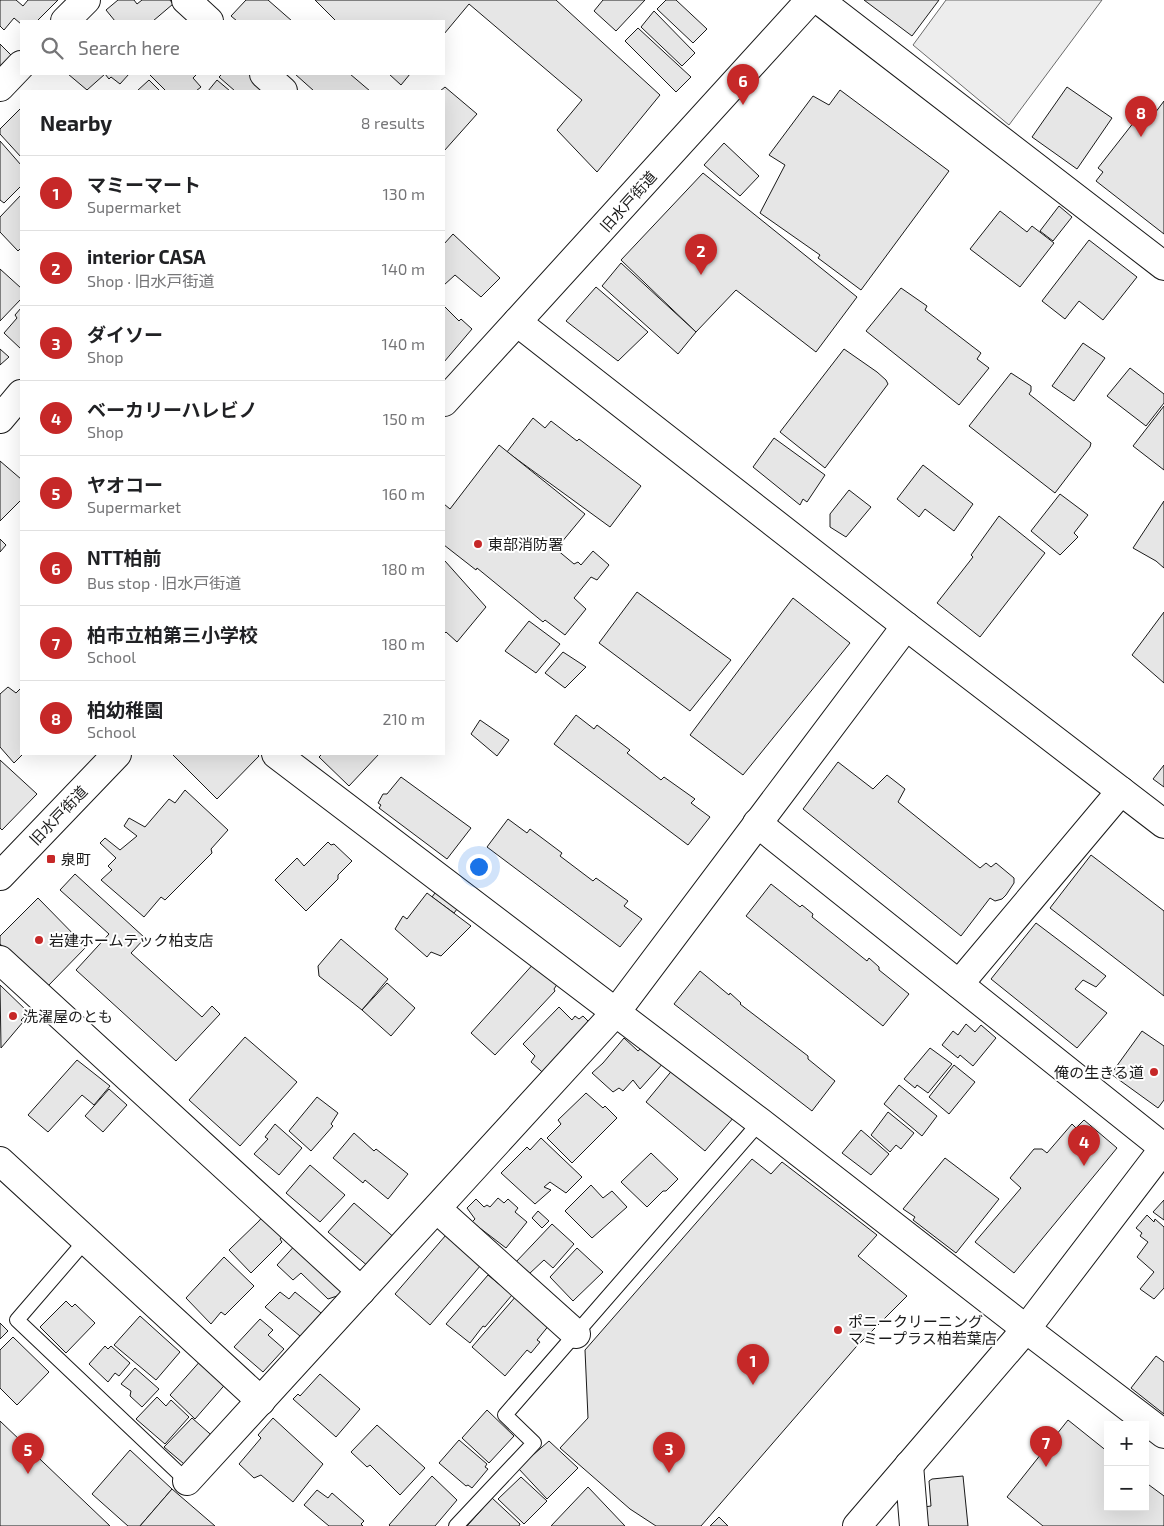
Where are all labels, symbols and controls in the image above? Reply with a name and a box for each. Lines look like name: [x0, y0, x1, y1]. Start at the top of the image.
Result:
search box: [20, 20, 445, 75]
icon: search: [38, 34, 66, 62]
text: Search here: [78, 36, 180, 59]
pin: 6: [727, 64, 759, 105]
pin: 8: [1125, 96, 1157, 137]
text: Nearby: [40, 110, 112, 135]
text: 8 results: [361, 113, 425, 132]
street label: 旧水戸街道: [596, 167, 660, 235]
text: マミーマート: [87, 173, 201, 196]
text: 1: [53, 184, 59, 203]
text: 130 m: [383, 184, 425, 203]
text: Supermarket: [87, 197, 181, 216]
pin: 2: [685, 234, 717, 275]
text: interior CASA: [87, 245, 206, 268]
text: 2: [51, 259, 61, 278]
text: 140 m: [382, 259, 425, 278]
text: Shop · 旧水戸街道: [87, 271, 215, 290]
text: ダイソー: [87, 323, 163, 346]
text: 3: [51, 334, 61, 353]
text: 140 m: [382, 334, 425, 353]
text: Shop: [87, 347, 124, 366]
text: ベーカリーハレビノ: [87, 398, 258, 421]
text: 4: [51, 409, 61, 428]
text: 150 m: [383, 409, 425, 428]
text: Shop: [87, 422, 124, 441]
text: ヤオコー: [87, 473, 163, 496]
text: 5: [52, 484, 60, 503]
text: 160 m: [382, 484, 425, 503]
text: Supermarket: [87, 497, 181, 516]
place label: 東部消防署: [488, 535, 563, 553]
marker: 東部消防署: [472, 538, 484, 550]
text: NTT柏前: [87, 546, 162, 569]
text: 6: [51, 559, 61, 578]
text: 180 m: [382, 559, 425, 578]
text: Bus stop · 旧水戸街道: [87, 573, 241, 592]
text: 柏市立柏第三小学校: [87, 623, 258, 646]
text: 7: [52, 634, 60, 653]
text: 180 m: [382, 634, 425, 653]
text: School: [87, 647, 136, 666]
text: 柏幼稚園: [87, 698, 163, 721]
text: 8: [51, 709, 61, 728]
text: 210 m: [382, 709, 425, 728]
text: School: [87, 722, 136, 741]
street label: 旧水戸街道: [25, 782, 91, 848]
place label: 泉町: [61, 850, 91, 868]
marker: 泉町: [45, 853, 57, 865]
your location: [466, 854, 492, 880]
place label: 岩建ホームテック柏支店: [49, 931, 214, 949]
marker: 岩建ホームテック柏支店: [33, 934, 45, 946]
place label: 洗濯屋のとも: [23, 1007, 113, 1025]
marker: 洗濯屋のとも: [7, 1010, 19, 1022]
place label: 俺の生きる道: [1054, 1063, 1144, 1081]
marker: 俺の生きる道: [1148, 1066, 1160, 1078]
pin: 4: [1068, 1125, 1100, 1166]
place label: ポニークリーニング マミープラス柏若葉店: [848, 1312, 997, 1347]
marker: ポニークリーニング マミープラス柏若葉店: [832, 1324, 844, 1336]
pin: 1: [737, 1344, 769, 1385]
map controls: [1104, 1421, 1149, 1511]
button: +: [1104, 1421, 1149, 1466]
pin: 7: [1030, 1426, 1062, 1467]
pin: 3: [653, 1432, 685, 1473]
pin: 5: [12, 1433, 44, 1474]
button: −: [1104, 1466, 1149, 1511]

